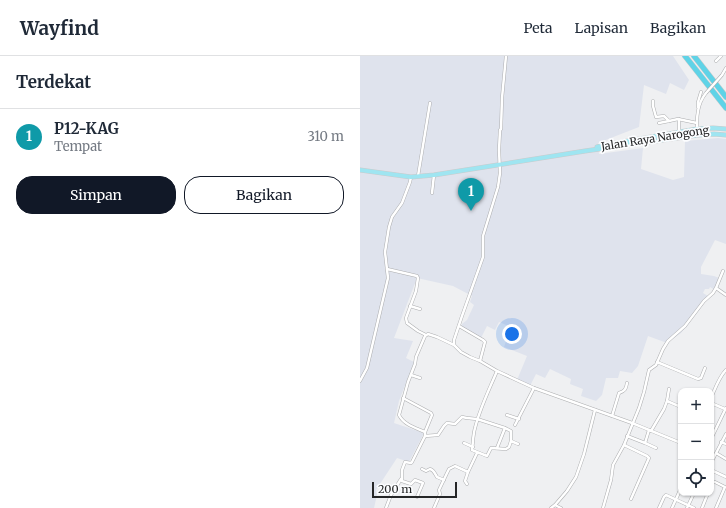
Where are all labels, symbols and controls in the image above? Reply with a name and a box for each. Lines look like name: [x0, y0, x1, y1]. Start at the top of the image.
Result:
text: Wayfind: [20, 16, 99, 40]
text: Peta: [523, 19, 553, 37]
text: Lapisan: [575, 19, 628, 37]
text: Bagikan: [650, 19, 706, 37]
text: Terdekat: [16, 71, 91, 93]
text: P12-KAG: [54, 119, 119, 138]
street label: Jalan Raya Narogong: [599, 122, 710, 154]
text: 1: [26, 128, 32, 145]
text: 310 m: [307, 128, 344, 145]
text: Tempat: [54, 138, 102, 155]
button: Simpan: [16, 176, 176, 214]
button: Bagikan: [184, 176, 344, 214]
pin: 1: [458, 178, 484, 211]
your location: [502, 324, 522, 344]
map controls: [678, 388, 714, 496]
button: +: [678, 388, 714, 424]
button: −: [678, 424, 714, 460]
button: locate: [678, 460, 714, 496]
scale bar: [372, 480, 457, 499]
text: 200 m: [378, 482, 412, 496]

